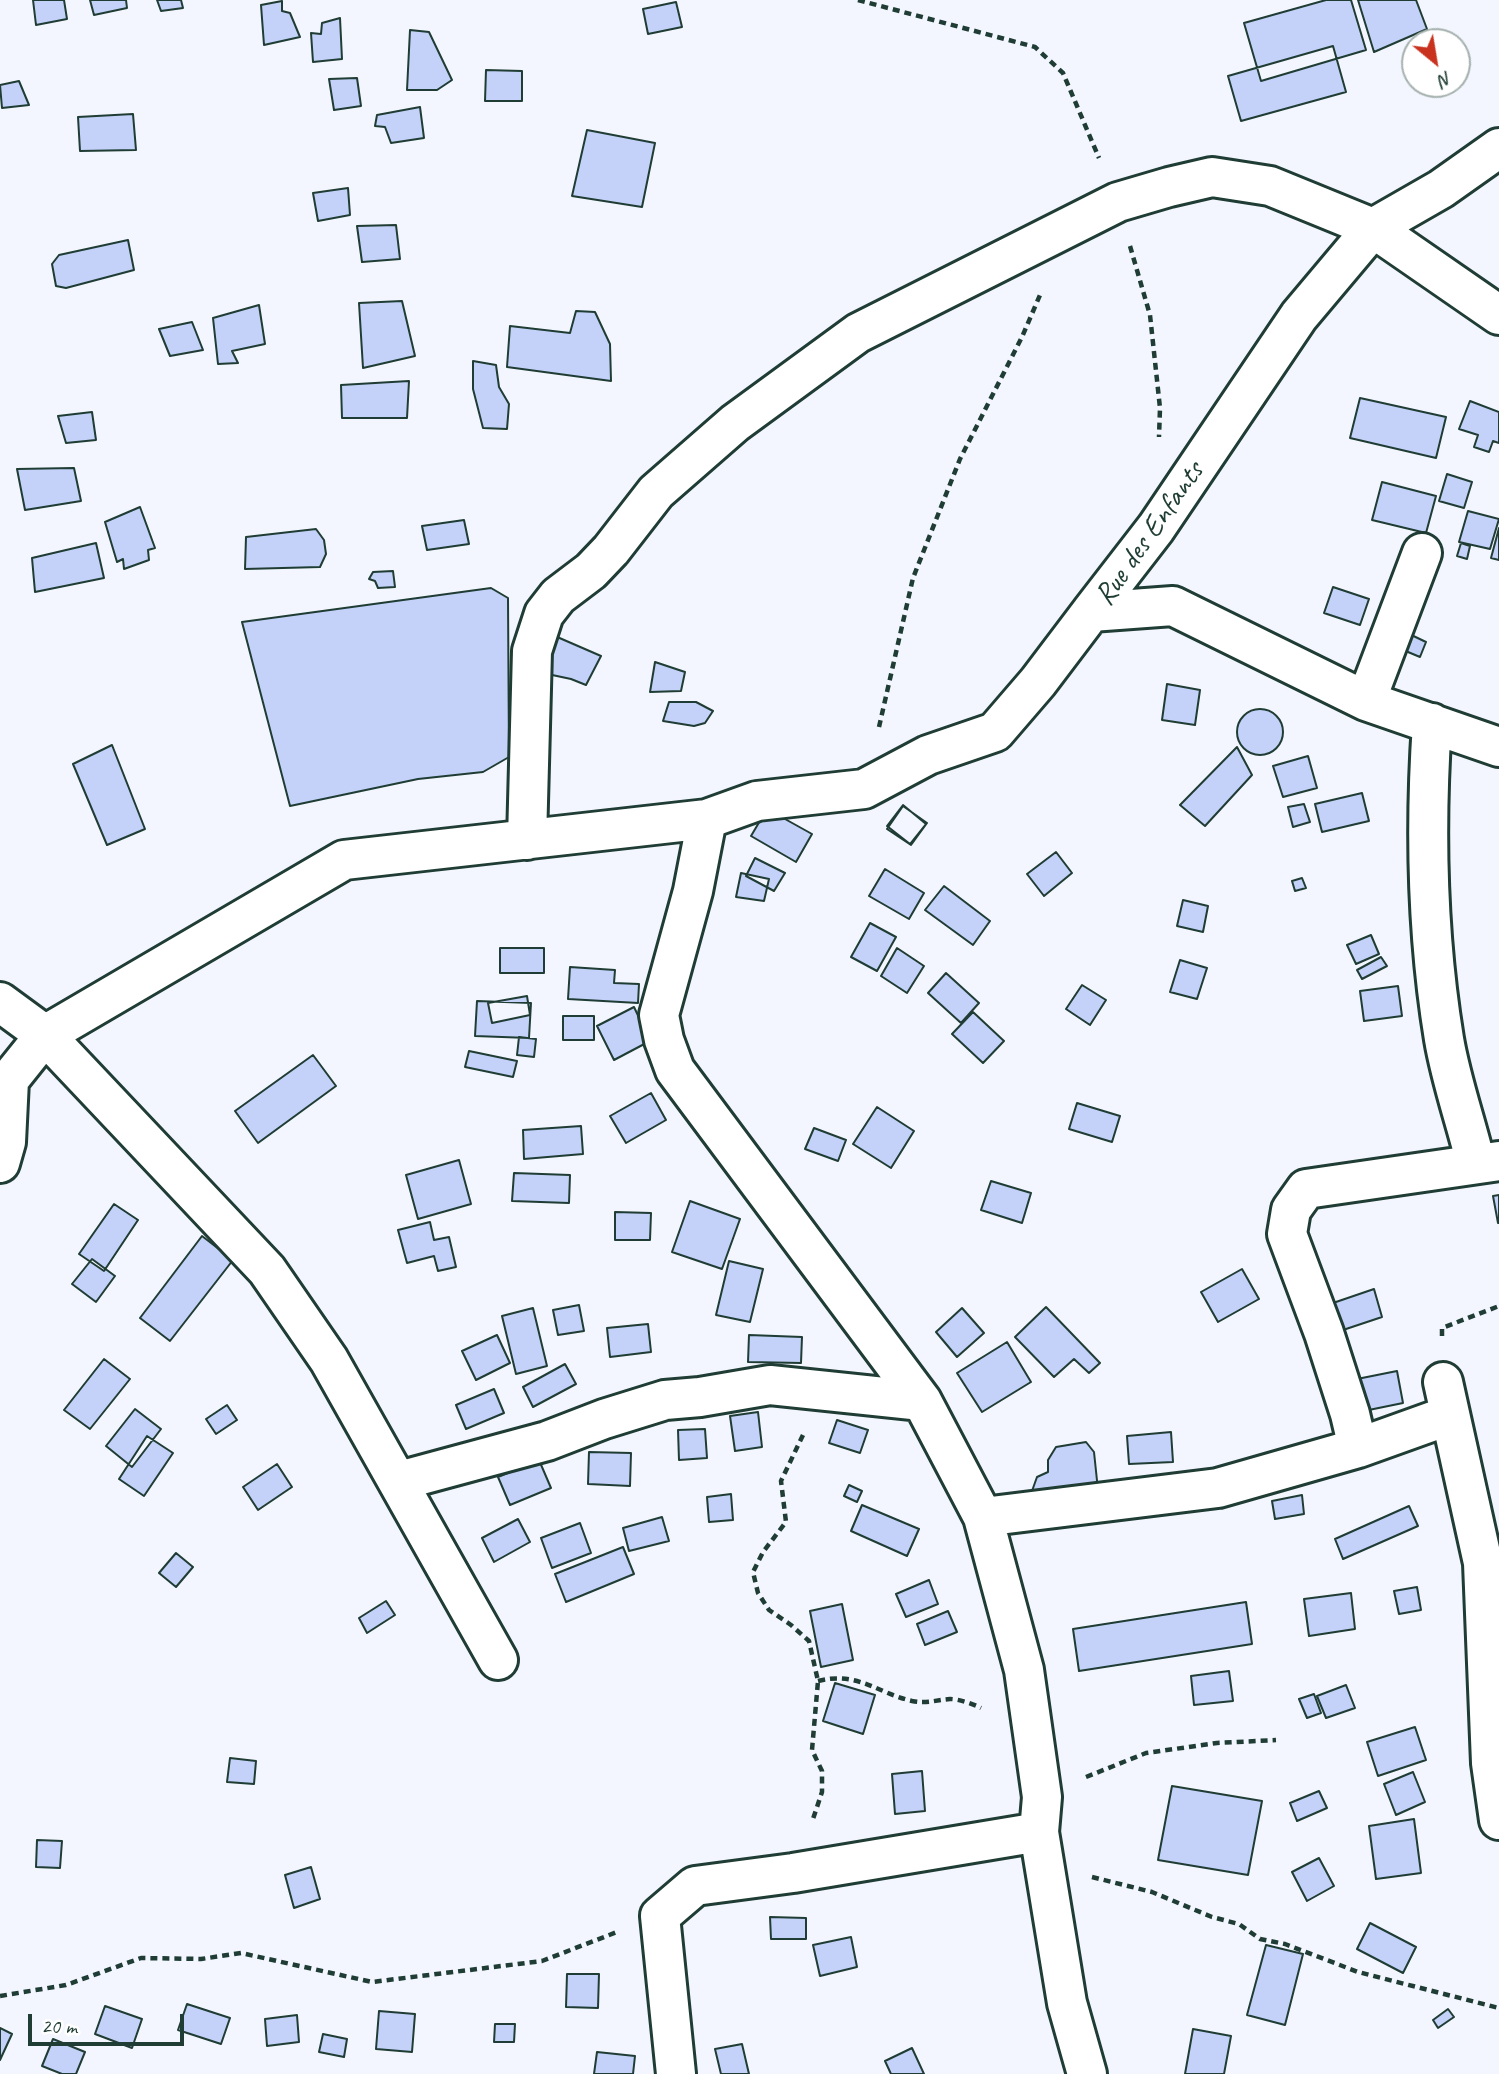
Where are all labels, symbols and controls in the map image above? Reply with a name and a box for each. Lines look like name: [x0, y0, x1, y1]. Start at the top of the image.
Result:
north arrow: [1401, 28, 1471, 98]
text: N: [1434, 66, 1457, 93]
street label: Rue des Enfants: [1087, 455, 1213, 613]
scale bar: [32, 2000, 187, 2044]
text: 20 m: [41, 2013, 77, 2039]

